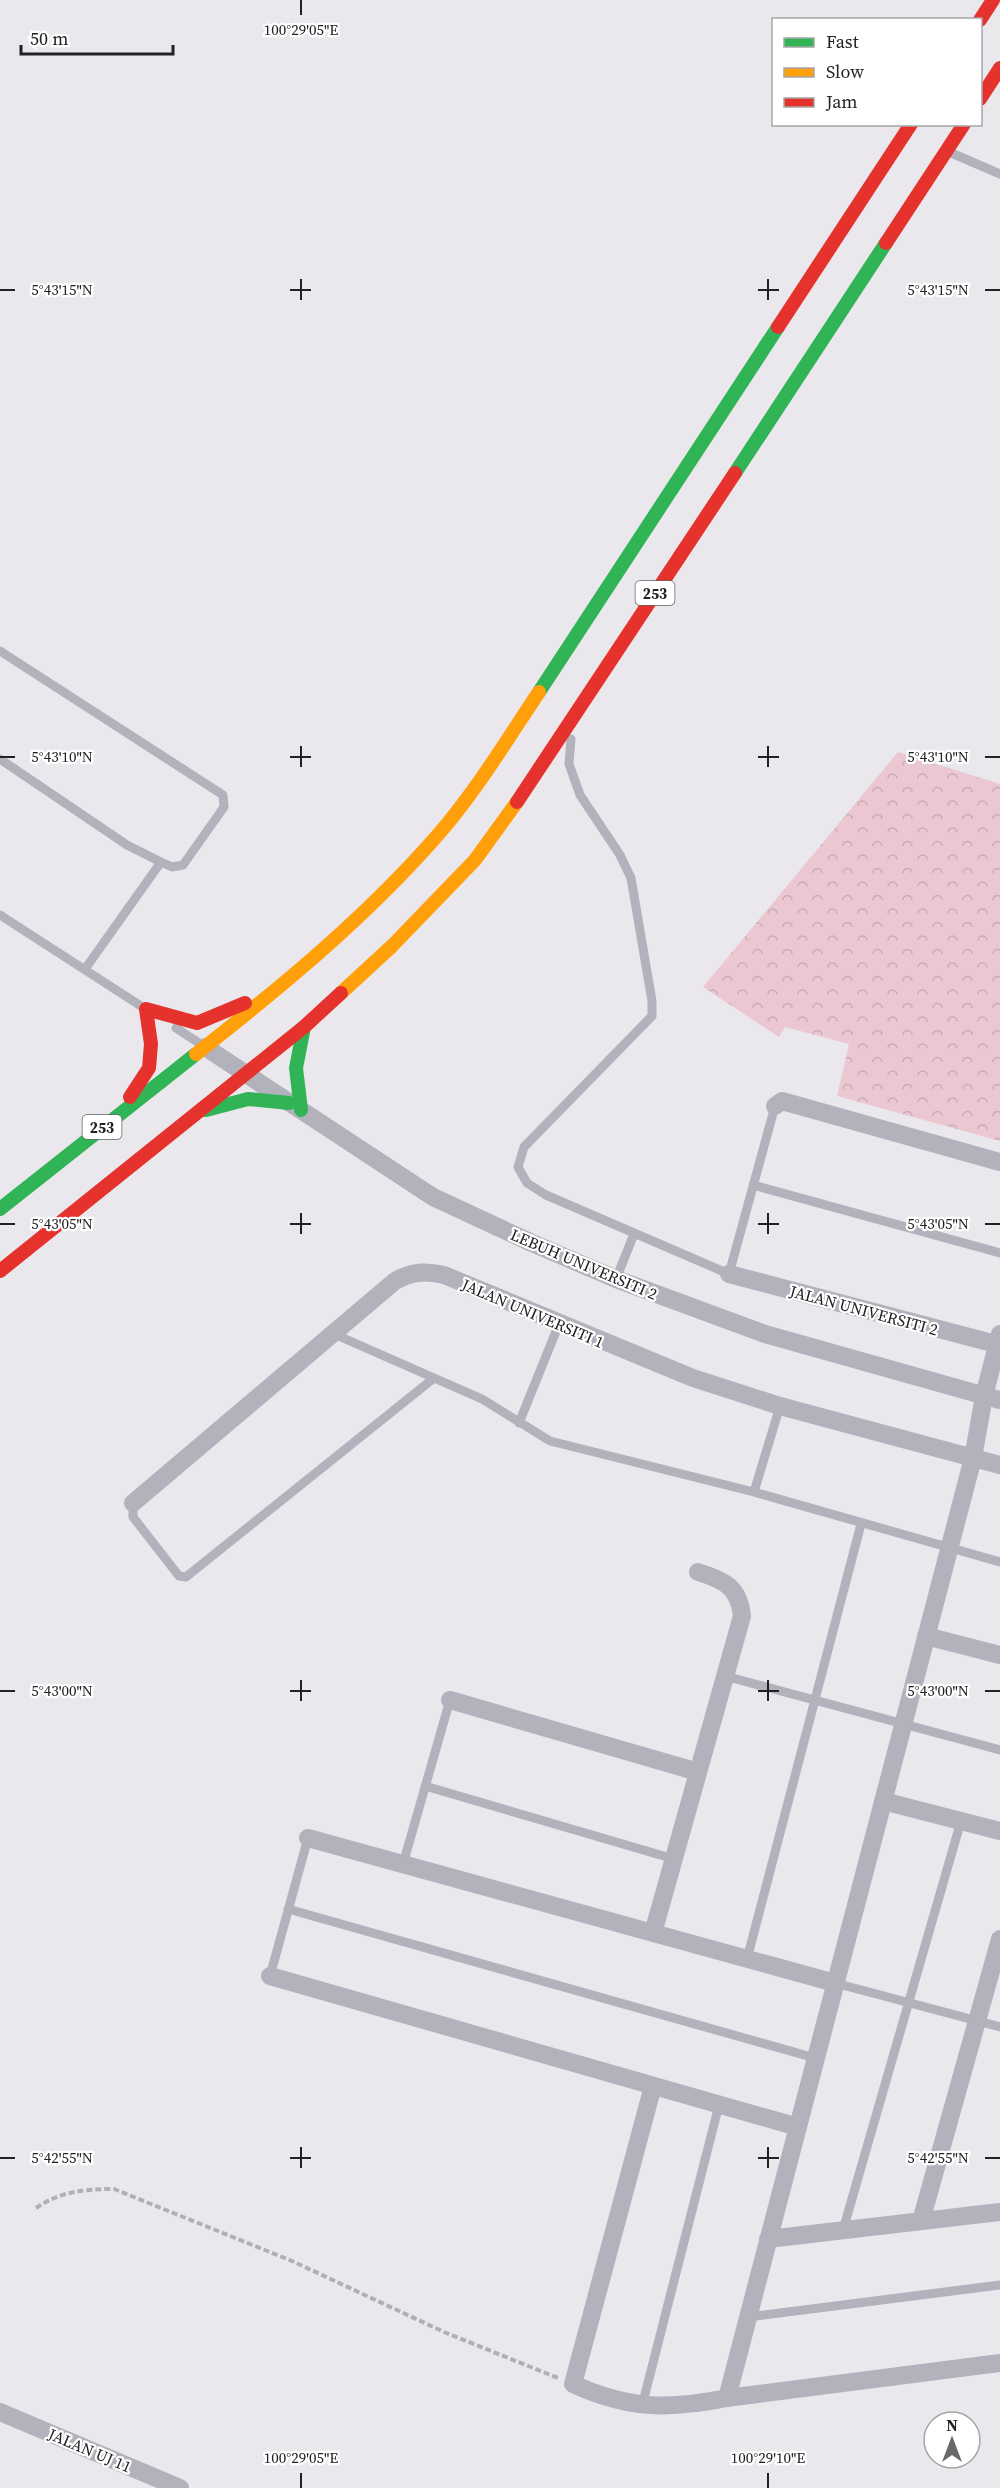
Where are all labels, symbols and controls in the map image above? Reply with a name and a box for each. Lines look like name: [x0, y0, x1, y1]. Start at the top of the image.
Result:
scale bar: [21, 18, 172, 56]
legend: [772, 18, 982, 126]
text: 100°29'05"E: [264, 19, 338, 40]
text: 50 m: [30, 26, 68, 51]
text: Fast: [826, 29, 859, 54]
text: Slow: [826, 59, 864, 84]
text: Jam: [825, 89, 858, 114]
text: 5°43'15"N: [31, 279, 93, 300]
text: 5°43'15"N: [907, 279, 969, 300]
road number: 253: [636, 581, 674, 605]
text: 5°43'10"N: [31, 746, 93, 767]
text: 5°43'10"N: [907, 746, 969, 767]
road number: 253: [82, 1115, 122, 1139]
text: 5°43'05"N: [31, 1213, 93, 1234]
text: 5°43'05"N: [907, 1213, 969, 1234]
street label: LEBUH UNIVERSITI 2: [507, 1223, 661, 1305]
street label: JALAN UNIVERSITI 1: [458, 1273, 607, 1353]
street label: JALAN UNIVERSITI 2: [787, 1279, 940, 1340]
text: 5°43'00"N: [31, 1680, 93, 1701]
text: 5°43'00"N: [907, 1680, 969, 1701]
text: 5°42'55"N: [31, 2147, 93, 2168]
text: 5°42'55"N: [907, 2147, 969, 2168]
north arrow: [922, 2410, 982, 2470]
text: N: [946, 2414, 958, 2436]
street label: JALAN UJ 11: [44, 2422, 135, 2477]
text: 100°29'05"E: [264, 2447, 338, 2468]
text: 100°29'10"E: [731, 2447, 805, 2468]

